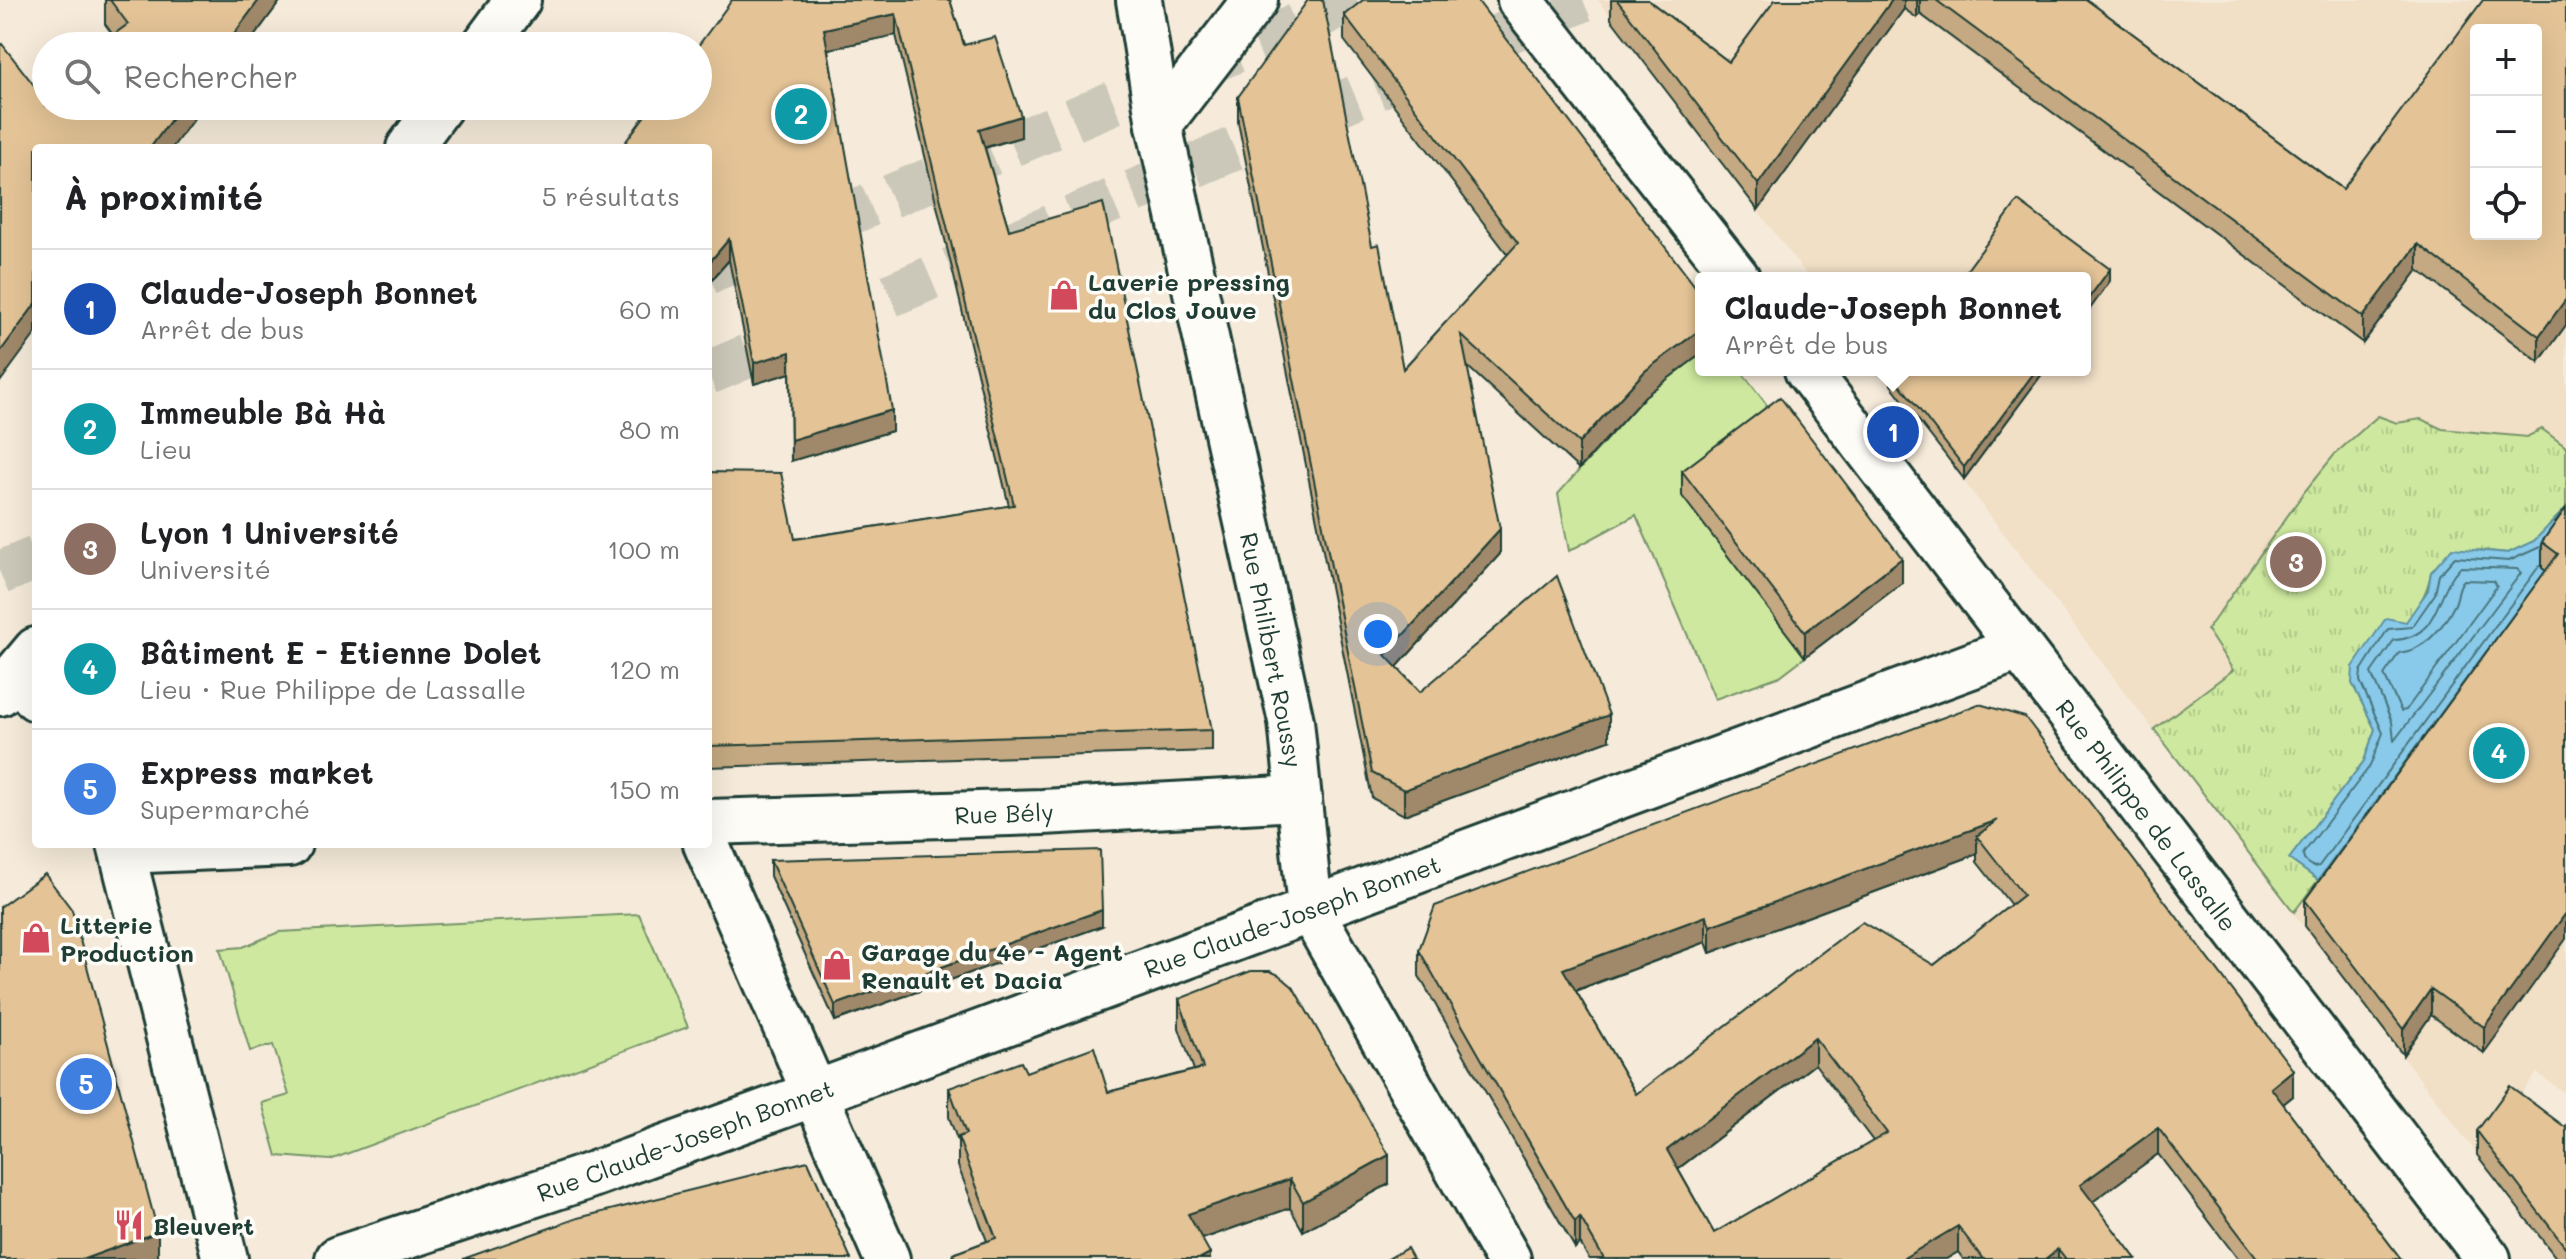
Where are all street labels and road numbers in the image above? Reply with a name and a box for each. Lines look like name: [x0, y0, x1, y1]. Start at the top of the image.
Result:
street label: Rue Philibert Roussy: [1234, 530, 1310, 770]
street label: Rue Philippe de Lassalle: [2050, 693, 2244, 937]
street label: Rue Bély: [954, 796, 1054, 830]
street label: Rue Claude-Joseph Bonnet: [1139, 848, 1445, 984]
street label: Rue Claude-Joseph Bonnet: [532, 1072, 838, 1208]

